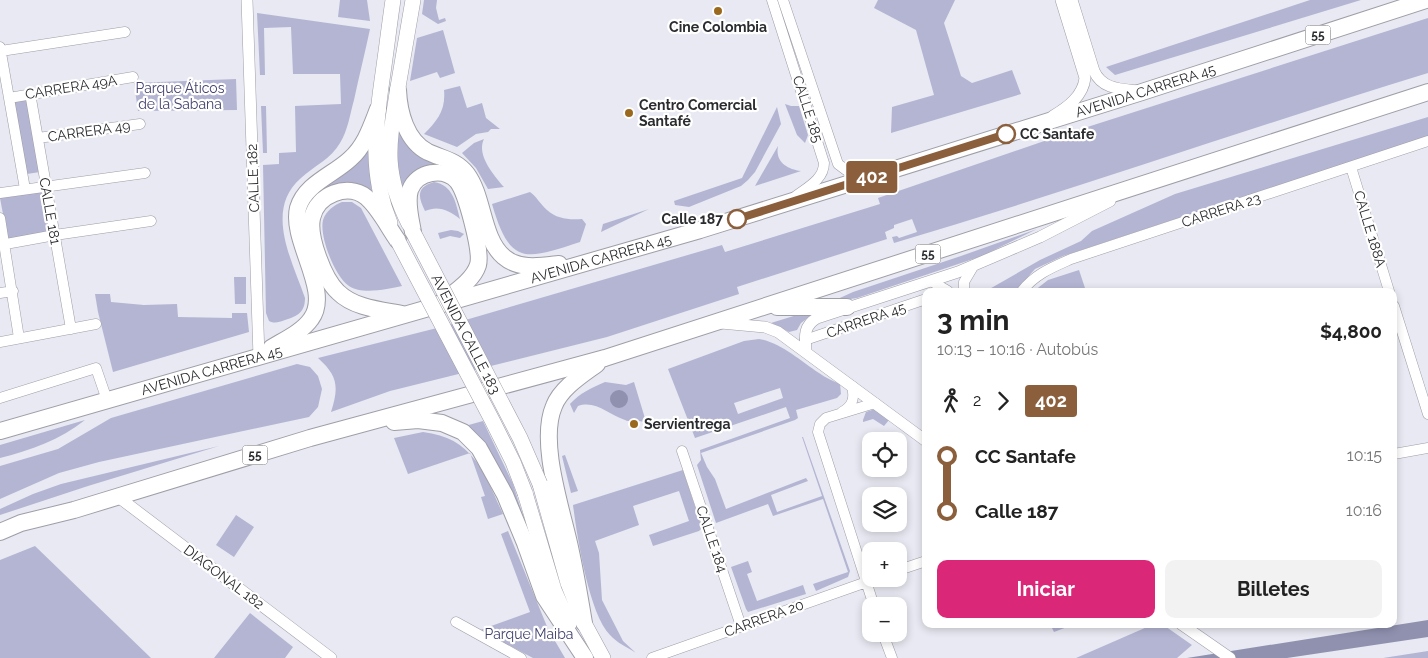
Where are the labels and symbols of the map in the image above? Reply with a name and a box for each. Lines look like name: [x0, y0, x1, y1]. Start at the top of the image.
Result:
marker: Cine Colombia: [712, 5, 724, 17]
place label: Cine Colombia: [669, 19, 767, 35]
road number: 55: [1306, 26, 1330, 44]
street label: AVENIDA CARRERA 45: [1073, 61, 1218, 120]
street label: CARRERA 49A: [24, 72, 119, 102]
street label: CALLE 185: [790, 74, 826, 145]
park label: Parque Áticos de la Sabana: [136, 79, 225, 112]
place label: Centro Comercial Santafé: [639, 97, 757, 129]
marker: Centro Comercial Santafé: [623, 107, 635, 119]
street label: CARRERA 49: [47, 117, 131, 145]
marker: CC Santafe: [996, 124, 1016, 144]
place label: CC Santafe: [1020, 126, 1095, 142]
street label: CALLE 182: [244, 143, 262, 213]
line badge: 402: [843, 161, 901, 193]
street label: CALLE 181: [36, 176, 64, 246]
street label: CALLE 188A: [1351, 189, 1389, 270]
street label: CARRERA 23: [1179, 190, 1263, 230]
marker: Calle 187: [727, 209, 747, 229]
place label: Calle 187: [662, 211, 723, 227]
street label: AVENIDA CARRERA 45: [528, 231, 673, 286]
road number: 55: [916, 244, 940, 264]
street label: AVENIDA CALLE 183: [428, 272, 504, 397]
street label: CARRERA 45: [824, 299, 908, 341]
street label: AVENIDA CARRERA 45: [139, 342, 284, 398]
place label: Servientrega: [644, 416, 730, 432]
marker: Servientrega: [628, 418, 640, 430]
road number: 55: [242, 446, 268, 464]
street label: CALLE 184: [693, 504, 731, 575]
street label: DIAGONAL 182: [181, 542, 267, 612]
street label: CARRERA 20: [722, 596, 806, 640]
park label: Parque Maiba: [485, 626, 573, 642]

